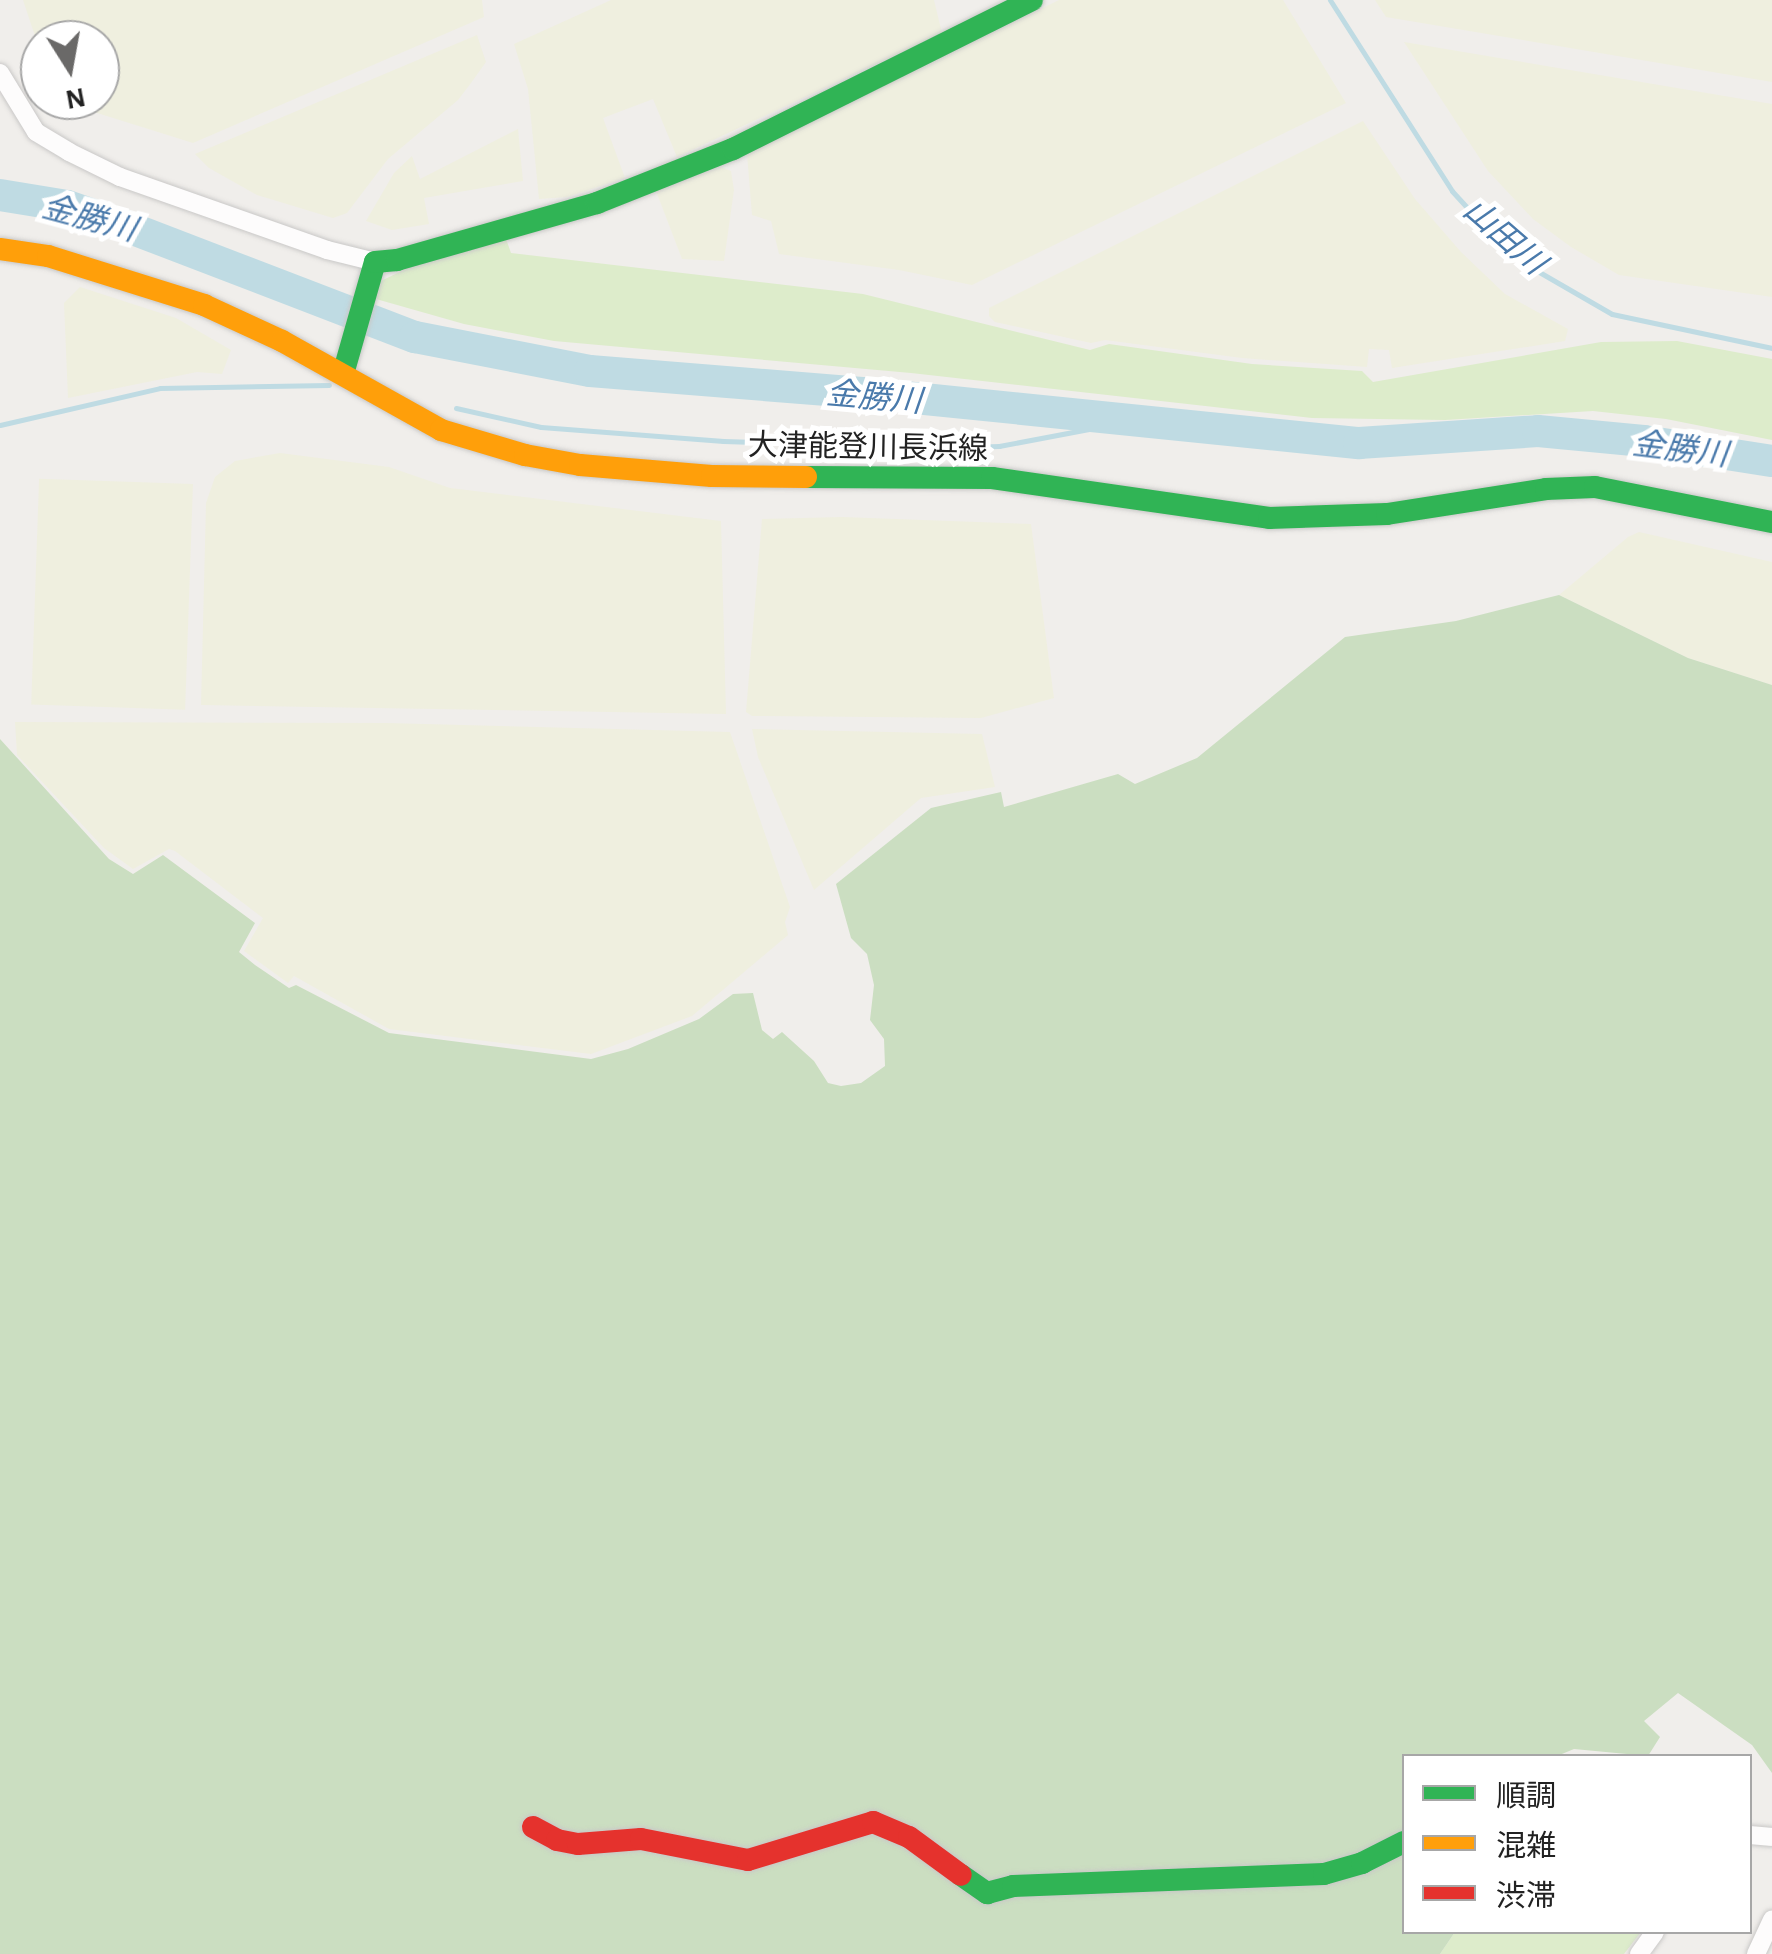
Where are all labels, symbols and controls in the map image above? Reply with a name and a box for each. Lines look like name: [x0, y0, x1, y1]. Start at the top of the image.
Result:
north arrow: [20, 20, 120, 120]
text: N: [63, 82, 88, 113]
water label: 金勝川: [38, 188, 140, 250]
water label: 山田川: [1455, 191, 1553, 283]
water label: 金勝川: [825, 375, 923, 421]
water label: 金勝川: [1630, 425, 1730, 475]
street label: 大津能登川長浜線: [748, 428, 988, 468]
legend: [1402, 1754, 1752, 1934]
text: 順調: [1496, 1782, 1556, 1812]
text: 混雑: [1496, 1832, 1556, 1862]
text: 渋滞: [1496, 1882, 1556, 1912]

